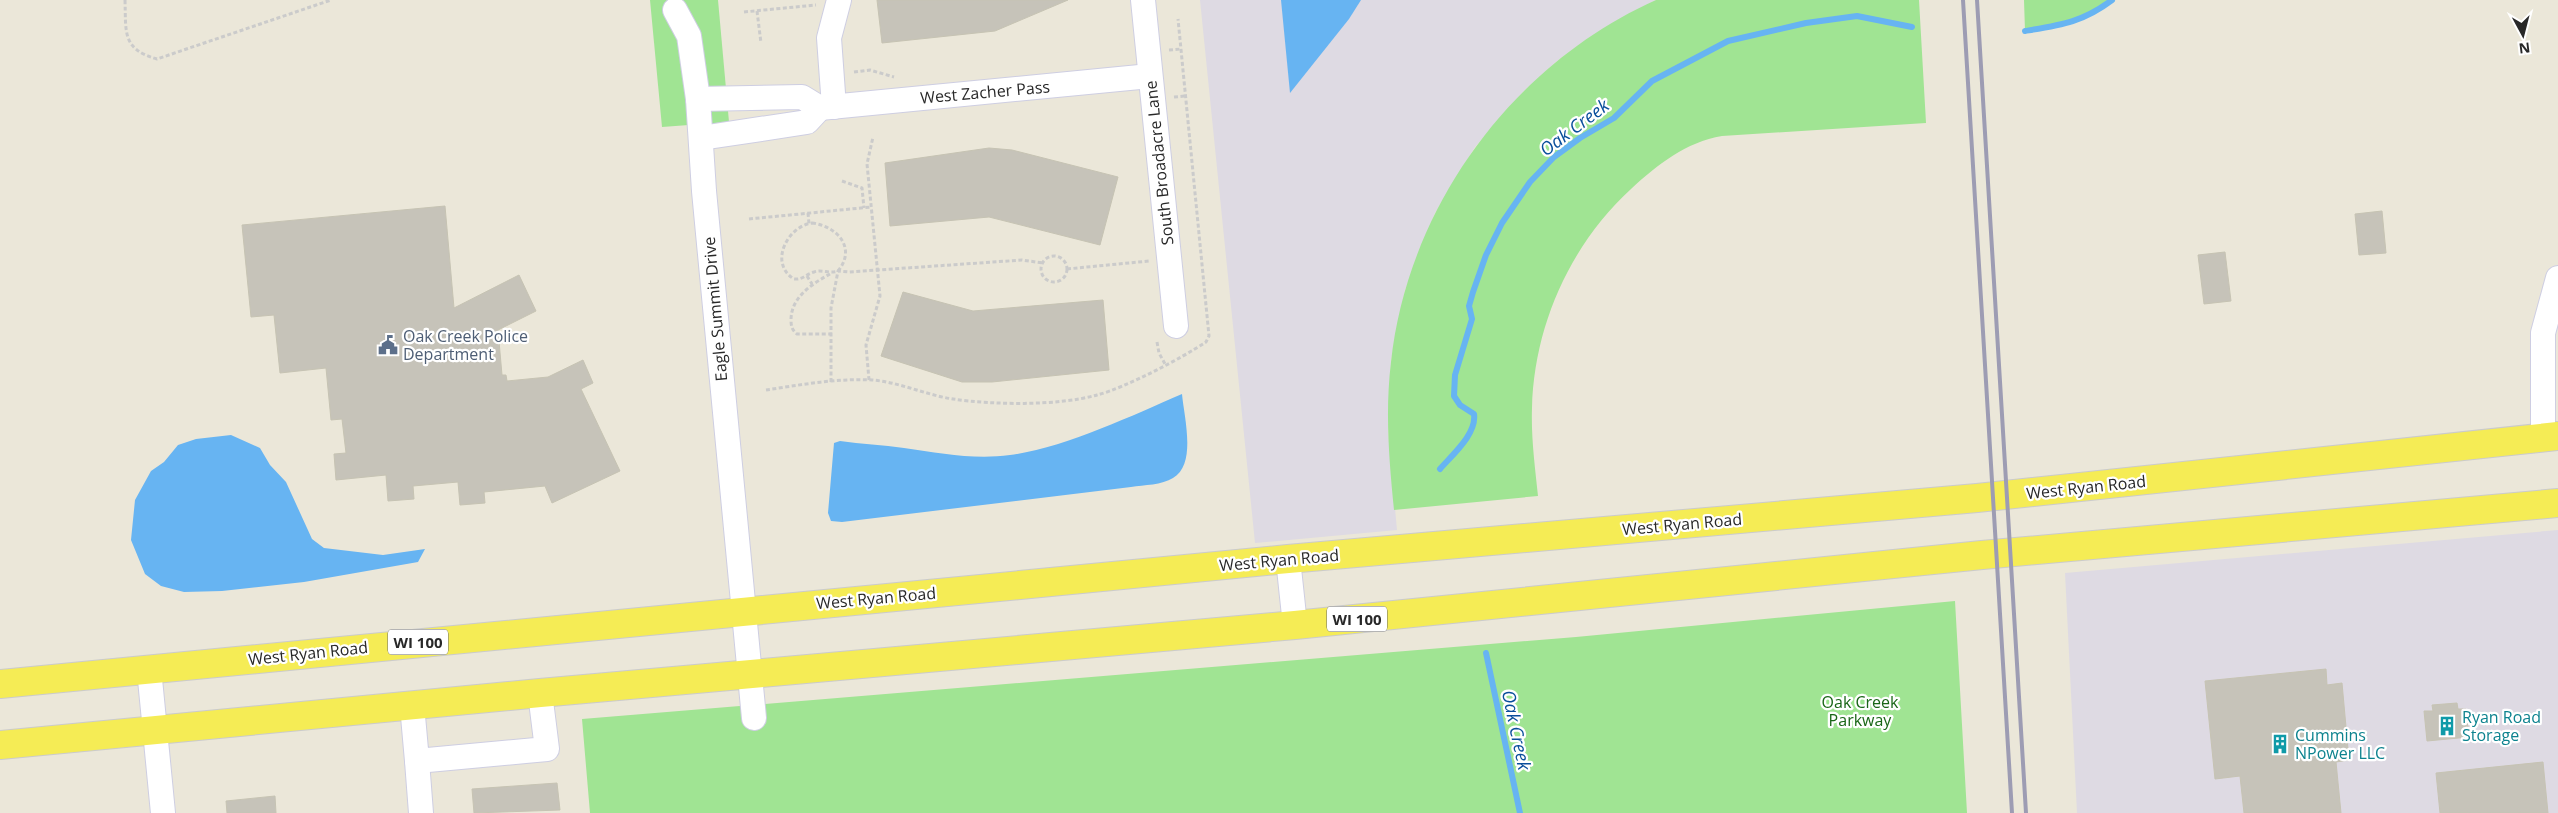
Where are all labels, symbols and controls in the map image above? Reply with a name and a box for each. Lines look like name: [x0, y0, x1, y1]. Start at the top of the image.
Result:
north arrow: [2498, 10, 2548, 60]
text: N: [2518, 38, 2531, 59]
street label: West Zacher Pass: [919, 75, 1051, 109]
street label: South Broadacre Lane: [1139, 80, 1179, 246]
water label: Oak Creek: [1534, 92, 1615, 161]
street label: Eagle Summit Drive: [698, 236, 732, 382]
place label: Oak Creek Police Department: [403, 325, 528, 365]
public building icon: Oak Creek Police Department: [377, 334, 399, 356]
street label: West Ryan Road: [2025, 470, 2147, 504]
street label: West Ryan Road: [1621, 508, 1743, 540]
street label: West Ryan Road: [1218, 544, 1340, 576]
street label: West Ryan Road: [815, 582, 937, 614]
road number: WI 100: [1327, 606, 1387, 632]
road number: WI 100: [388, 630, 448, 654]
street label: West Ryan Road: [247, 636, 369, 670]
water label: Oak Creek: [1497, 688, 1537, 773]
park label: Oak Creek Parkway: [1822, 691, 1899, 731]
place label: Ryan Road Storage: [2462, 706, 2541, 746]
building icon: Ryan Road Storage: [2436, 715, 2458, 737]
place label: Cummins NPower LLC: [2295, 724, 2385, 764]
building icon: Cummins NPower LLC: [2269, 733, 2291, 755]

